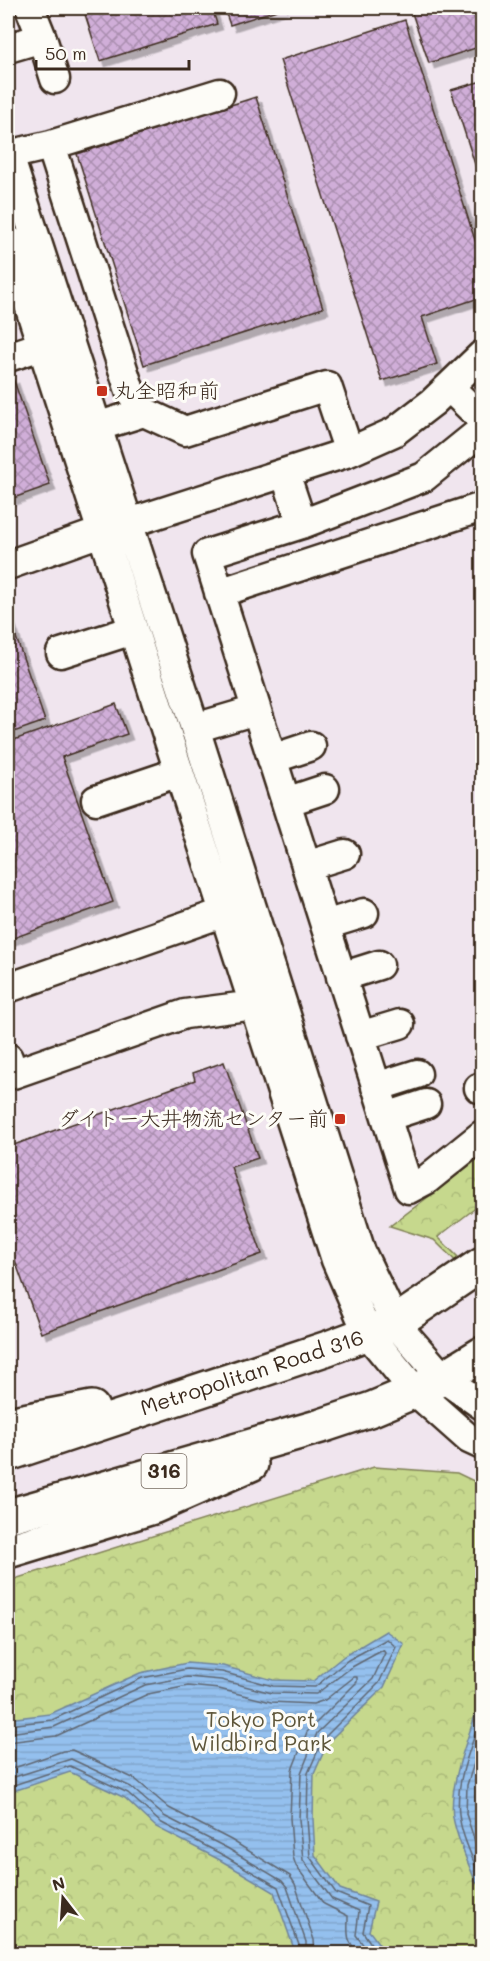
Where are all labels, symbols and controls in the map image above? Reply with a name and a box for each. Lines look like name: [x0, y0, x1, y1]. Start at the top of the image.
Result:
scale bar: [36, 33, 189, 71]
text: 50 m: [45, 41, 87, 65]
place label: 丸全昭和前: [114, 376, 219, 403]
marker: 丸全昭和前: [95, 384, 109, 398]
place label: ダイトー大井物流センター前: [58, 1104, 328, 1131]
marker: ダイトー大井物流センター前: [333, 1112, 347, 1126]
street label: Metropolitan Road 316: [136, 1323, 367, 1420]
road number: 316: [142, 1454, 186, 1488]
park label: Tokyo Port Wildbird Park: [190, 1705, 332, 1756]
north arrow: [33, 1868, 93, 1928]
text: N: [50, 1871, 67, 1895]

